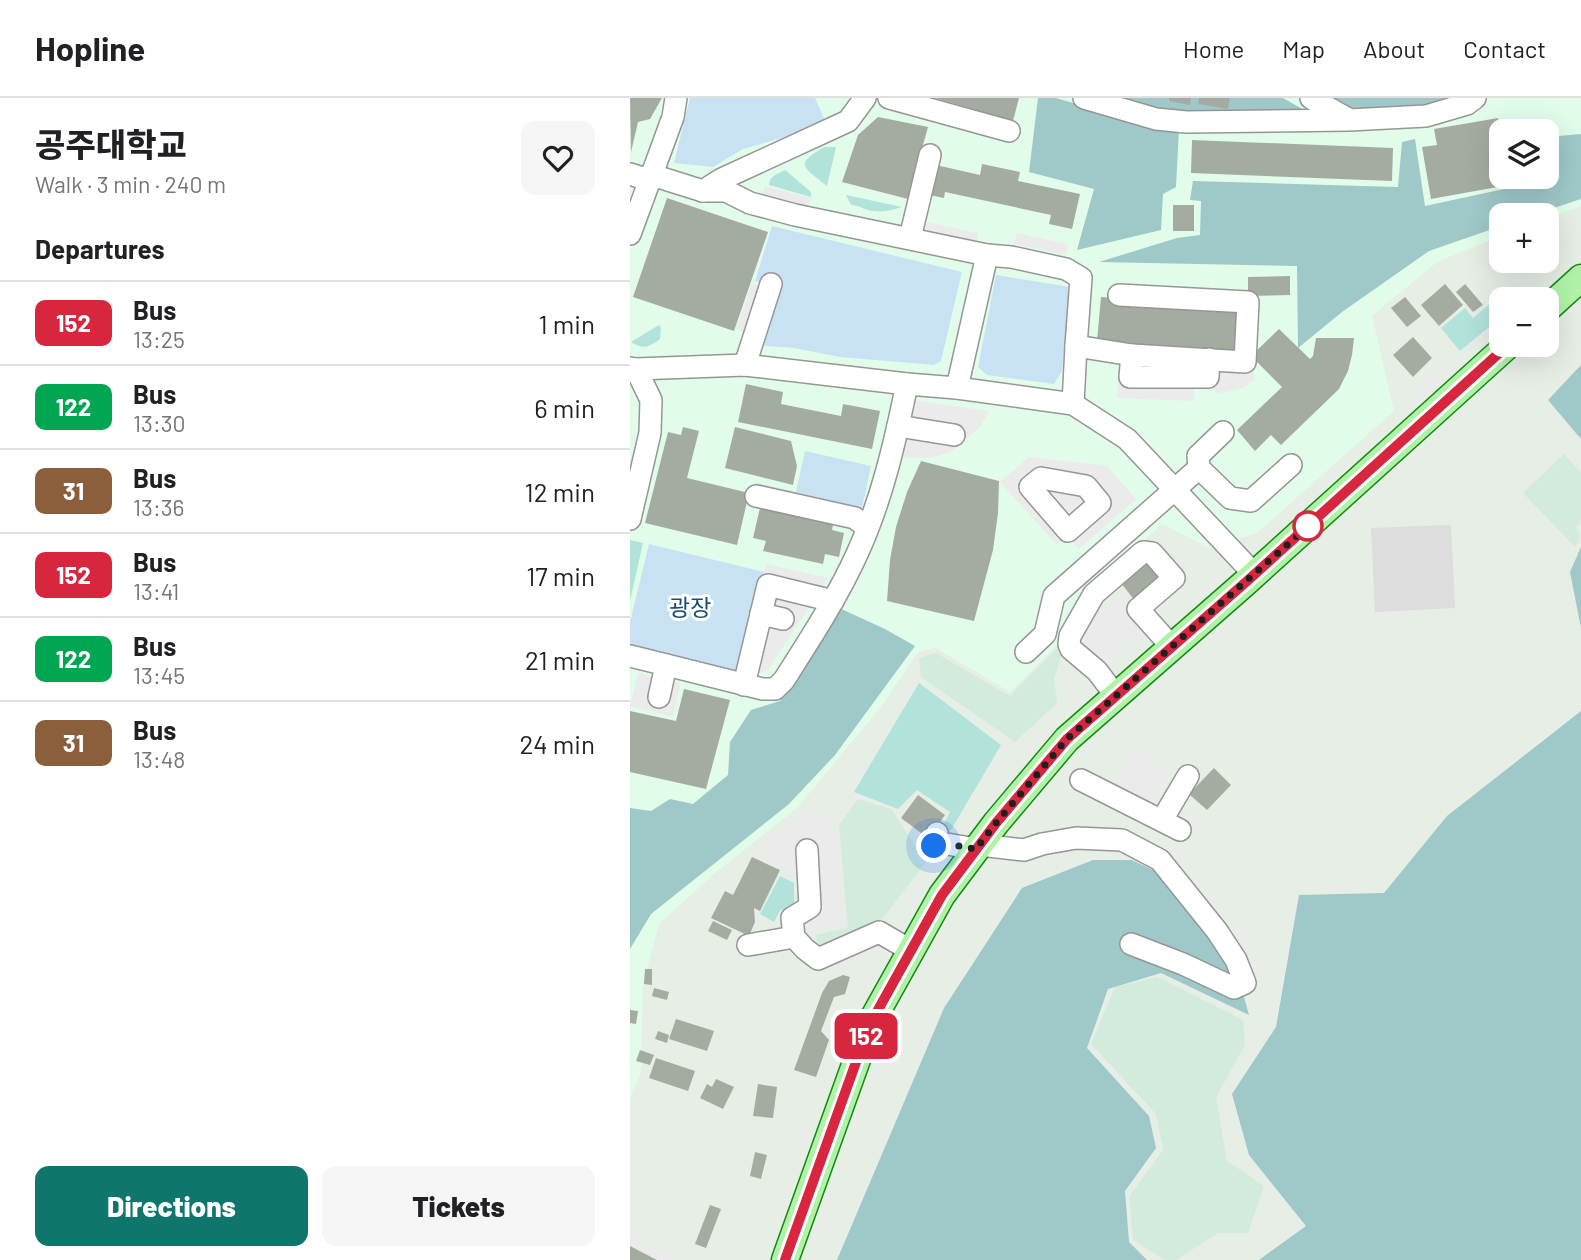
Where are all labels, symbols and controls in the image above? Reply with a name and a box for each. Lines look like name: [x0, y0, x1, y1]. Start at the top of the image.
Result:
text: Hopline: [35, 28, 145, 68]
text: Home: [1183, 34, 1244, 63]
text: Map: [1282, 34, 1325, 63]
text: About: [1363, 34, 1425, 63]
text: Contact: [1463, 34, 1546, 63]
map controls: [1489, 119, 1559, 357]
button: layers: [1489, 119, 1559, 189]
button: heart: [521, 121, 595, 195]
text: 공주대학교: [35, 124, 187, 164]
text: Walk · 3 min · 240 m: [35, 170, 226, 198]
button: +: [1489, 203, 1559, 273]
text: Departures: [35, 233, 165, 264]
button: −: [1489, 287, 1559, 357]
text: Bus: [133, 294, 176, 325]
text: 152: [56, 308, 91, 337]
text: 1 min: [539, 308, 595, 339]
text: 13:25: [133, 325, 185, 353]
text: Bus: [133, 378, 176, 409]
text: 122: [56, 392, 91, 421]
text: 6 min: [534, 392, 595, 423]
text: 13:30: [133, 409, 186, 437]
text: Bus: [133, 462, 176, 493]
text: 31: [63, 476, 84, 505]
text: 12 min: [525, 476, 595, 507]
text: 13:36: [133, 493, 184, 521]
unlabelled marker: [1293, 511, 1323, 541]
text: Bus: [133, 546, 176, 577]
text: 152: [56, 560, 91, 589]
text: 17 min: [526, 560, 595, 591]
text: 13:41: [133, 577, 179, 605]
park label: 광장: [669, 593, 711, 621]
text: Bus: [133, 630, 176, 661]
text: 122: [56, 644, 91, 673]
text: 21 min: [525, 644, 595, 675]
text: 13:45: [133, 661, 185, 689]
text: Bus: [133, 714, 176, 745]
text: 31: [63, 728, 84, 757]
text: 24 min: [519, 728, 595, 759]
text: 13:48: [133, 745, 185, 773]
your location: [916, 828, 951, 863]
line badge: 152: [826, 1013, 906, 1059]
text: 152: [849, 1021, 883, 1050]
button: Directions: [35, 1166, 308, 1246]
button: Tickets: [322, 1166, 595, 1246]

